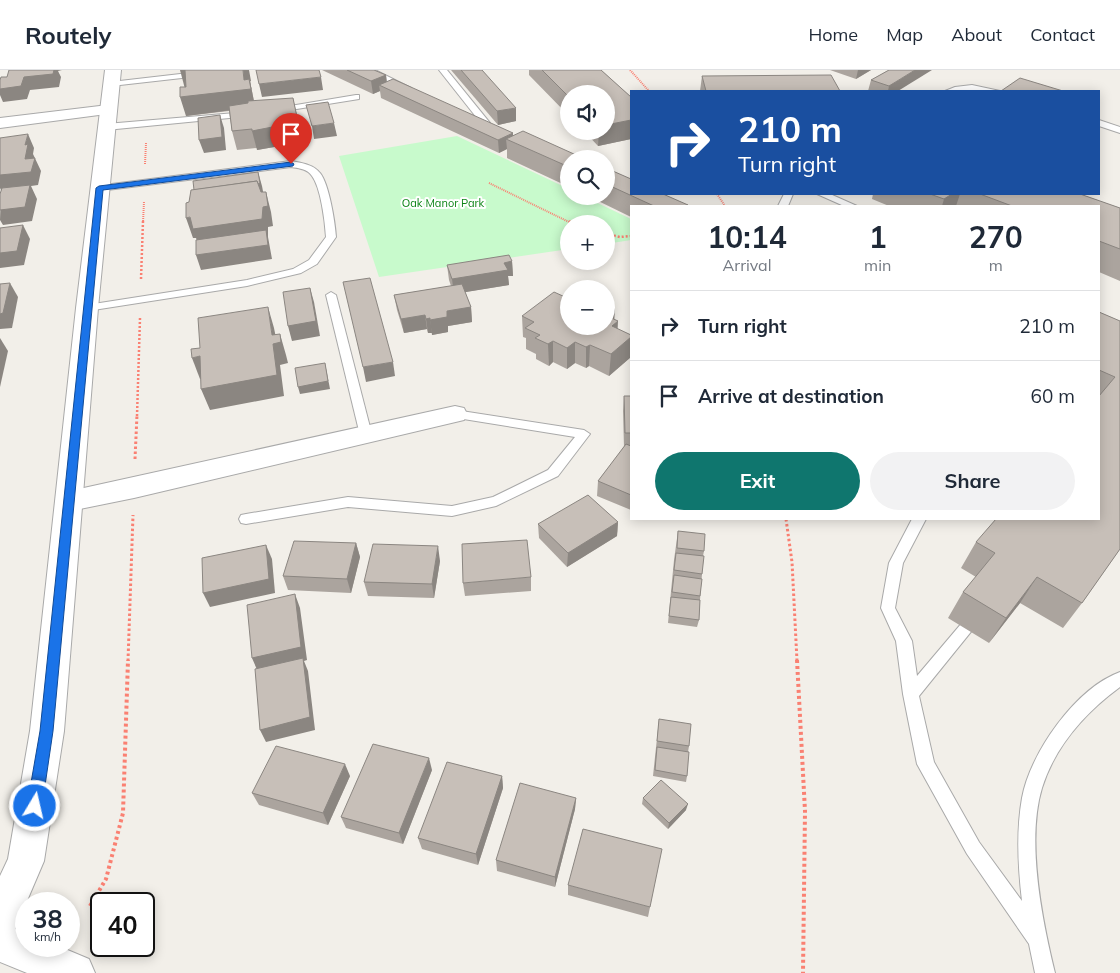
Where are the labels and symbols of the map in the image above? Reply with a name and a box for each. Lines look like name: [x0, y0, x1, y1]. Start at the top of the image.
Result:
pin: [270, 113, 312, 164]
park label: Oak Manor Park: [402, 196, 485, 210]
position arrow: [8, 779, 60, 831]
speed limit sign: 40: [90, 892, 155, 957]

